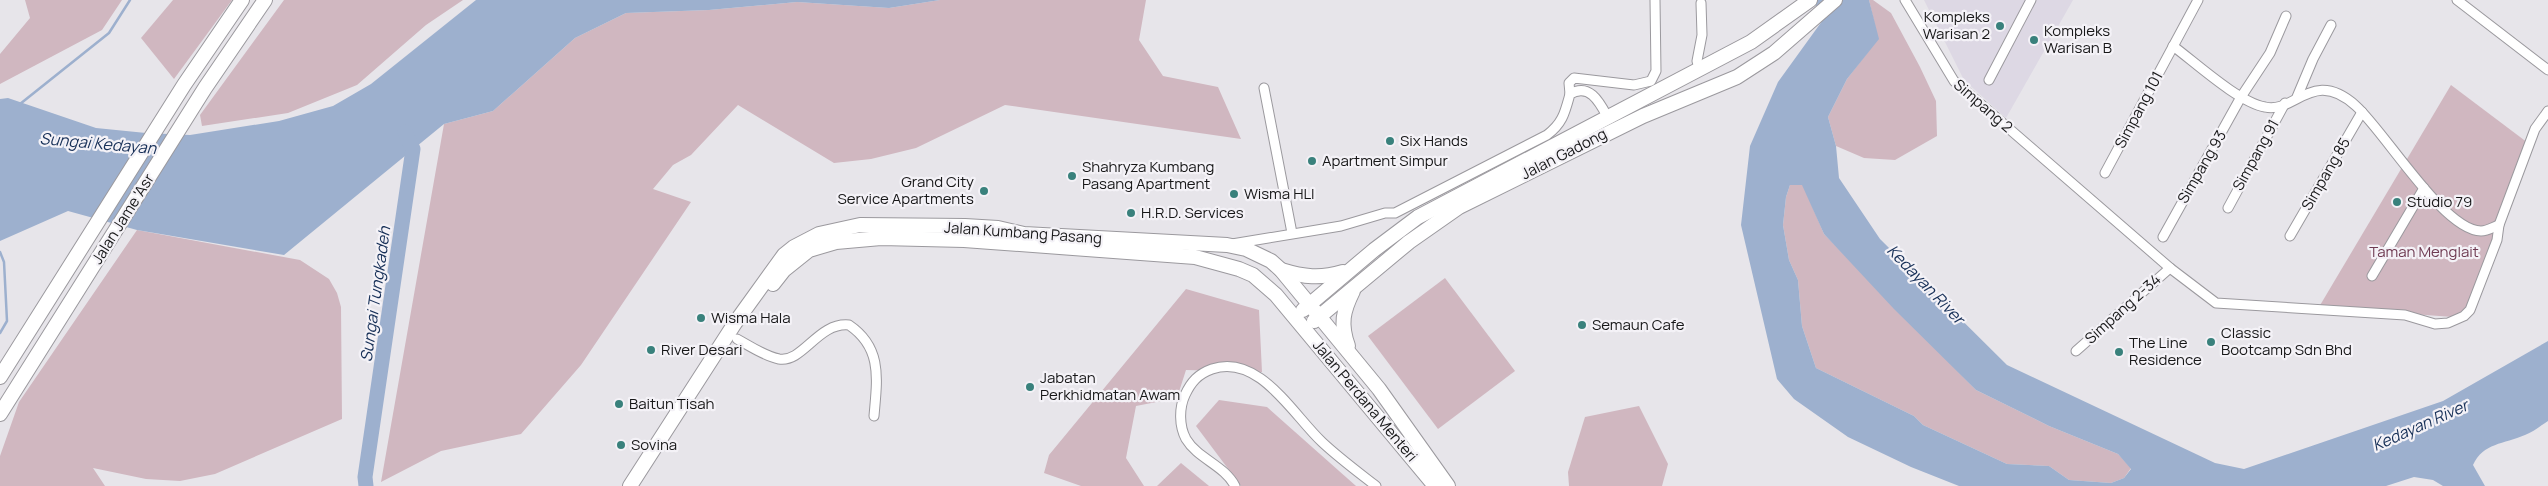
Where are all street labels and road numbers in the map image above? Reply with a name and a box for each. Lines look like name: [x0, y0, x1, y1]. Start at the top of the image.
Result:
street label: Simpang 101: [2109, 68, 2168, 152]
street label: Simpang 2: [1949, 74, 2017, 137]
street label: Simpang 91: [2227, 115, 2284, 194]
street label: Jalan Gadong: [1517, 123, 1610, 184]
street label: Simpang 93: [2172, 126, 2231, 207]
street label: Simpang 85: [2296, 133, 2355, 214]
street label: Jalan Jame 'Asr: [86, 169, 159, 268]
street label: Jalan Kumbang Pasang: [943, 217, 1103, 248]
street label: Simpang 2-34: [2080, 269, 2165, 348]
street label: Jalan Perdana Menteri: [1308, 335, 1423, 466]

